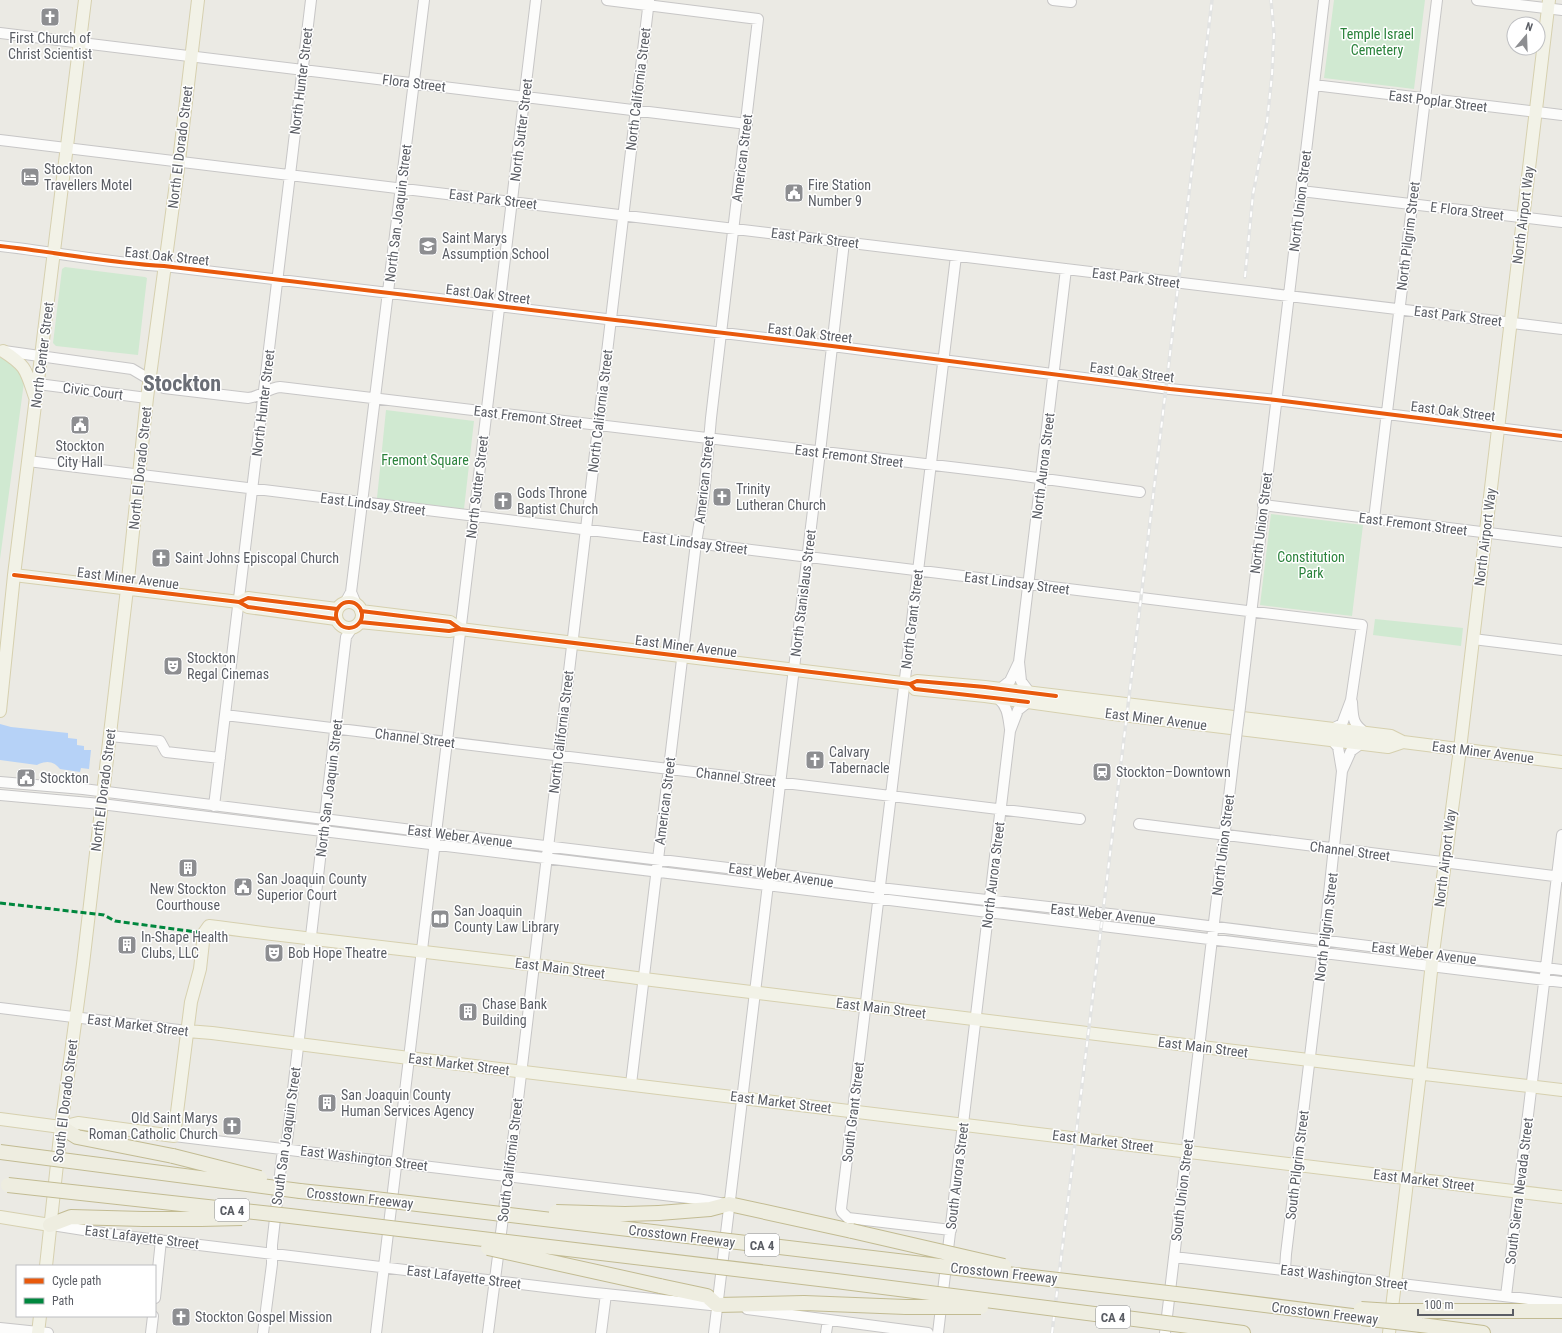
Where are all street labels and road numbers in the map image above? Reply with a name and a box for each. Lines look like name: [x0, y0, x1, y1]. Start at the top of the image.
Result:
street label: North Hunter Street: [286, 27, 316, 135]
street label: North California Street: [623, 27, 653, 151]
street label: Flora Street: [381, 71, 447, 95]
street label: North Sutter Street: [507, 78, 535, 182]
street label: North El Dorado Street: [165, 85, 195, 209]
street label: East Poplar Street: [1388, 87, 1488, 115]
street label: American Street: [729, 113, 755, 203]
street label: North San Joaquin Street: [382, 143, 414, 283]
street label: North Union Street: [1286, 149, 1314, 253]
street label: North Airport Way: [1509, 165, 1537, 265]
street label: North Pilgrim Street: [1393, 181, 1423, 291]
street label: East Park Street: [448, 186, 538, 212]
street label: E Flora Street: [1429, 199, 1505, 223]
street label: East Park Street: [770, 225, 860, 251]
street label: East Oak Street: [124, 244, 210, 268]
street label: East Park Street: [1091, 265, 1181, 291]
street label: East Oak Street: [445, 281, 531, 307]
street label: North Center Street: [28, 301, 56, 409]
street label: East Park Street: [1413, 303, 1503, 329]
street label: East Oak Street: [767, 320, 853, 346]
street label: North Hunter Street: [248, 349, 278, 457]
street label: North California Street: [585, 349, 615, 473]
street label: East Oak Street: [1089, 359, 1175, 385]
street label: Civic Court: [62, 379, 124, 403]
street label: East Oak Street: [1410, 398, 1496, 424]
street label: East Fremont Street: [473, 402, 583, 432]
street label: North El Dorado Street: [126, 406, 154, 530]
street label: North Aurora Street: [1029, 412, 1057, 520]
street label: North Sutter Street: [463, 435, 491, 539]
street label: American Street: [691, 435, 717, 525]
street label: East Fremont Street: [794, 441, 904, 471]
street label: North Union Street: [1247, 471, 1275, 575]
street label: North Airport Way: [1471, 487, 1499, 587]
street label: East Lindsay Street: [319, 490, 427, 518]
street label: East Fremont Street: [1358, 509, 1468, 539]
street label: North Stanislaus Street: [787, 528, 819, 658]
street label: East Lindsay Street: [641, 529, 749, 557]
street label: East Miner Avenue: [76, 564, 180, 592]
street label: North Grant Street: [898, 568, 926, 670]
street label: East Lindsay Street: [963, 569, 1071, 597]
street label: East Miner Avenue: [634, 632, 738, 660]
street label: North California Street: [546, 670, 576, 794]
street label: East Miner Avenue: [1104, 705, 1208, 733]
street label: North San Joaquin Street: [313, 718, 345, 858]
street label: Channel Street: [374, 725, 456, 751]
street label: North El Dorado Street: [88, 728, 118, 852]
street label: East Miner Avenue: [1431, 738, 1535, 766]
street label: American Street: [652, 756, 678, 846]
street label: Channel Street: [695, 764, 777, 790]
street label: North Union Street: [1209, 793, 1237, 897]
street label: North Airport Way: [1431, 808, 1459, 908]
street label: North Aurora Street: [979, 821, 1007, 929]
street label: East Weber Avenue: [407, 822, 514, 850]
street label: Channel Street: [1309, 838, 1391, 864]
street label: East Weber Avenue: [728, 860, 835, 890]
street label: North Pilgrim Street: [1311, 872, 1341, 982]
street label: East Weber Avenue: [1050, 901, 1157, 928]
street label: East Weber Avenue: [1371, 939, 1478, 967]
street label: East Main Street: [514, 955, 606, 981]
street label: East Main Street: [835, 995, 927, 1021]
street label: East Market Street: [86, 1011, 190, 1039]
street label: East Main Street: [1157, 1034, 1249, 1060]
street label: South El Dorado Street: [49, 1038, 81, 1164]
street label: East Market Street: [407, 1050, 511, 1078]
street label: South Grant Street: [839, 1061, 867, 1163]
street label: South San Joaquin Street: [268, 1066, 304, 1206]
street label: East Market Street: [729, 1088, 833, 1116]
street label: South California Street: [494, 1097, 526, 1223]
street label: South Pilgrim Street: [1282, 1109, 1312, 1221]
street label: South Sierra Nevada Street: [1502, 1117, 1536, 1265]
street label: South Aurora Street: [942, 1122, 972, 1230]
street label: East Market Street: [1051, 1127, 1155, 1155]
street label: South Union Street: [1168, 1138, 1196, 1242]
street label: East Washington Street: [299, 1142, 429, 1174]
street label: East Market Street: [1372, 1166, 1476, 1194]
street label: Crosstown Freeway: [306, 1184, 414, 1212]
road number: CA 4: [215, 1199, 249, 1221]
street label: East Lafayette Street: [84, 1222, 200, 1252]
street label: Crosstown Freeway: [628, 1222, 736, 1251]
road number: CA 4: [745, 1234, 779, 1256]
street label: Crosstown Freeway: [950, 1259, 1058, 1287]
street label: East Washington Street: [1279, 1261, 1409, 1293]
street label: East Lafayette Street: [406, 1262, 522, 1292]
street label: Crosstown Freeway: [1271, 1299, 1379, 1328]
road number: CA 4: [1096, 1306, 1130, 1328]

